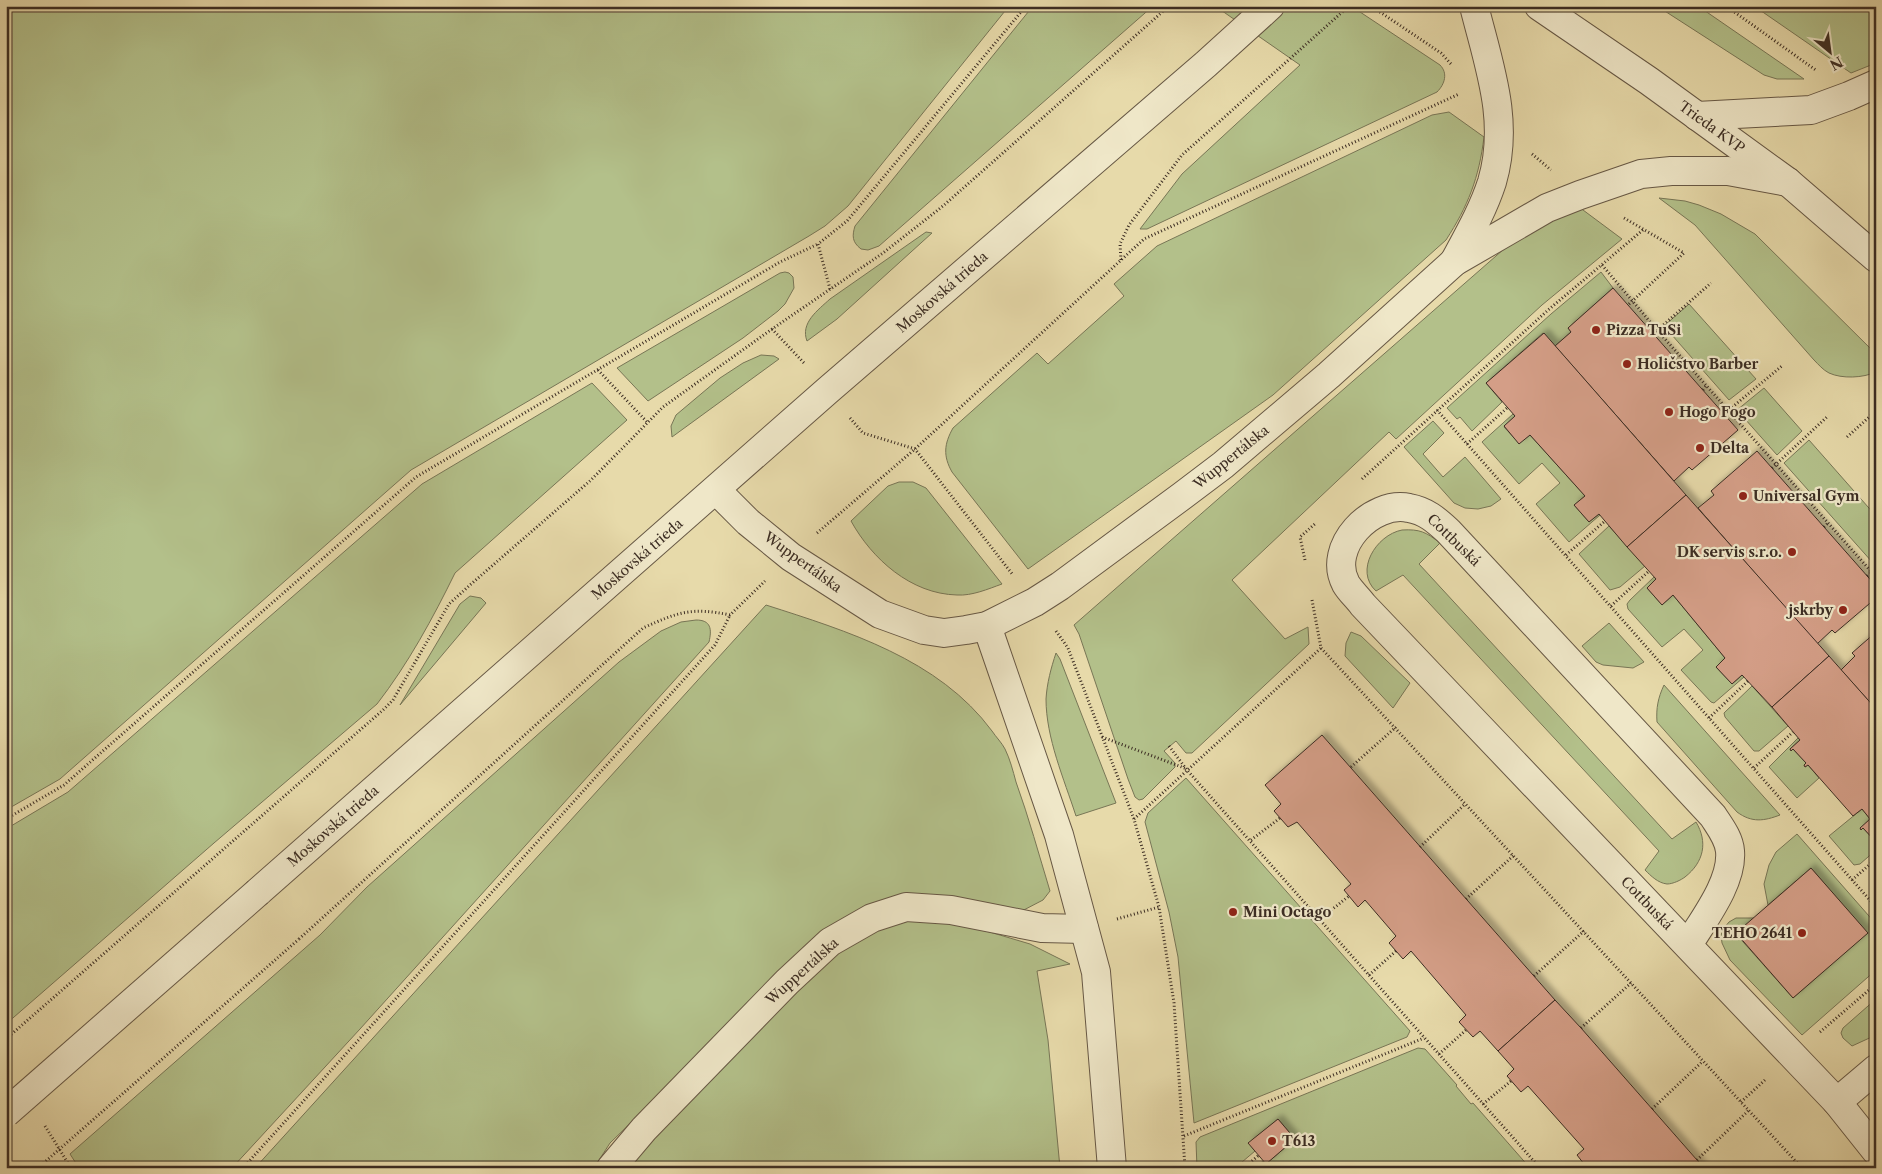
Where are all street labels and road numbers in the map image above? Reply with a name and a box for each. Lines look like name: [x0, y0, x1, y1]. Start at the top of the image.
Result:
street label: Trieda KVP: [1675, 97, 1749, 157]
street label: Moskovská trieda: [893, 247, 992, 337]
street label: Wuppertálska: [1189, 421, 1273, 494]
street label: Cottbuská: [1423, 510, 1485, 570]
street label: Moskovská trieda: [588, 514, 687, 604]
street label: Wuppertálska: [760, 527, 846, 597]
street label: Moskovská trieda: [284, 781, 383, 871]
street label: Cottbuská: [1617, 872, 1677, 934]
street label: Wuppertálska: [761, 933, 843, 1009]

